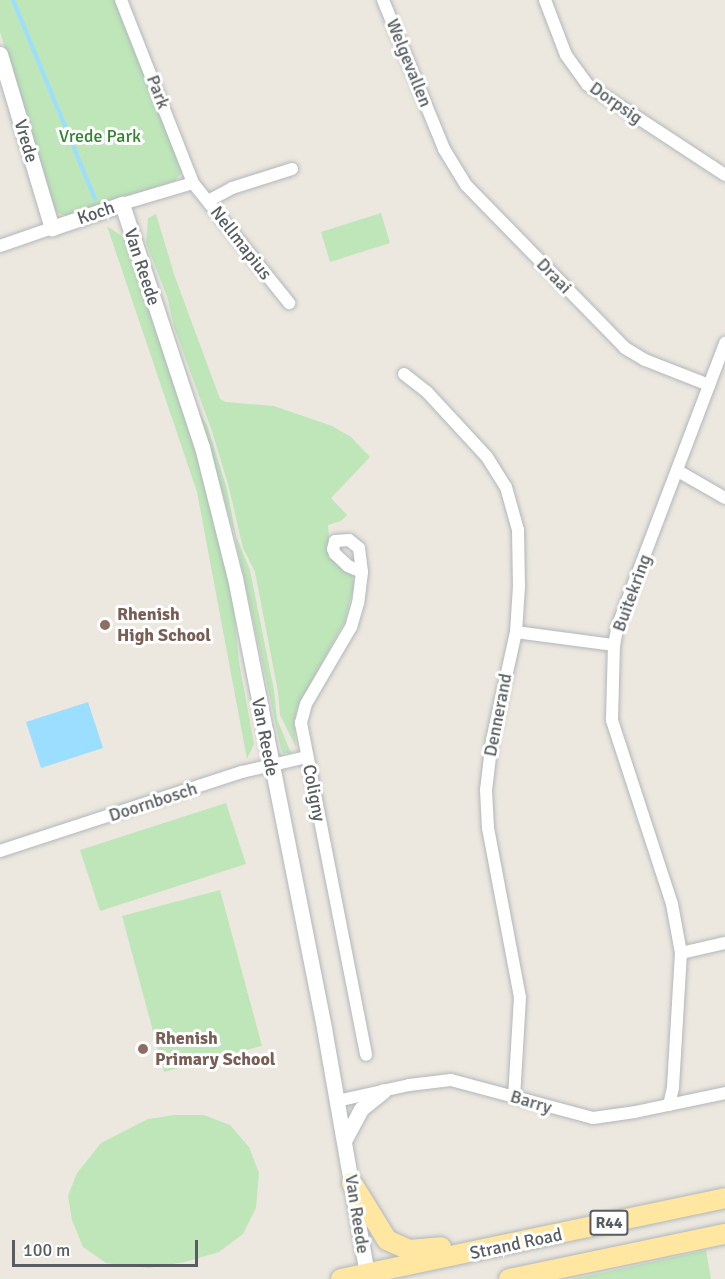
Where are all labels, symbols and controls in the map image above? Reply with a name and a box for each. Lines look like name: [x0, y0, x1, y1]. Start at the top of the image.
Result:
street label: Welgevallen: [381, 16, 437, 110]
street label: Park: [142, 72, 174, 112]
street label: Dorpsig: [585, 77, 647, 129]
street label: Vrede: [9, 117, 43, 165]
park label: Vrede Park: [59, 125, 141, 147]
street label: Koch: [74, 197, 118, 229]
street label: Nellmapius: [206, 202, 276, 284]
street label: Van Reede: [119, 226, 165, 308]
street label: Draai: [532, 254, 576, 298]
street label: Buitekring: [608, 551, 656, 635]
place label: Rhenish High School: [117, 604, 211, 646]
marker: Rhenish High School: [98, 618, 112, 632]
street label: Dennerand: [479, 672, 517, 758]
street label: Van Reede: [247, 696, 283, 778]
street label: Coligny: [298, 763, 330, 823]
street label: Doornbosch: [106, 778, 200, 826]
place label: Rhenish Primary School: [155, 1028, 275, 1070]
marker: Rhenish Primary School: [136, 1042, 150, 1056]
street label: Barry: [508, 1086, 554, 1118]
street label: Van Reede: [340, 1173, 374, 1255]
road number: R44: [588, 1210, 630, 1236]
street label: Strand Road: [468, 1224, 564, 1264]
scale bar: [15, 1228, 201, 1266]
text: 100 m: [23, 1239, 70, 1261]

